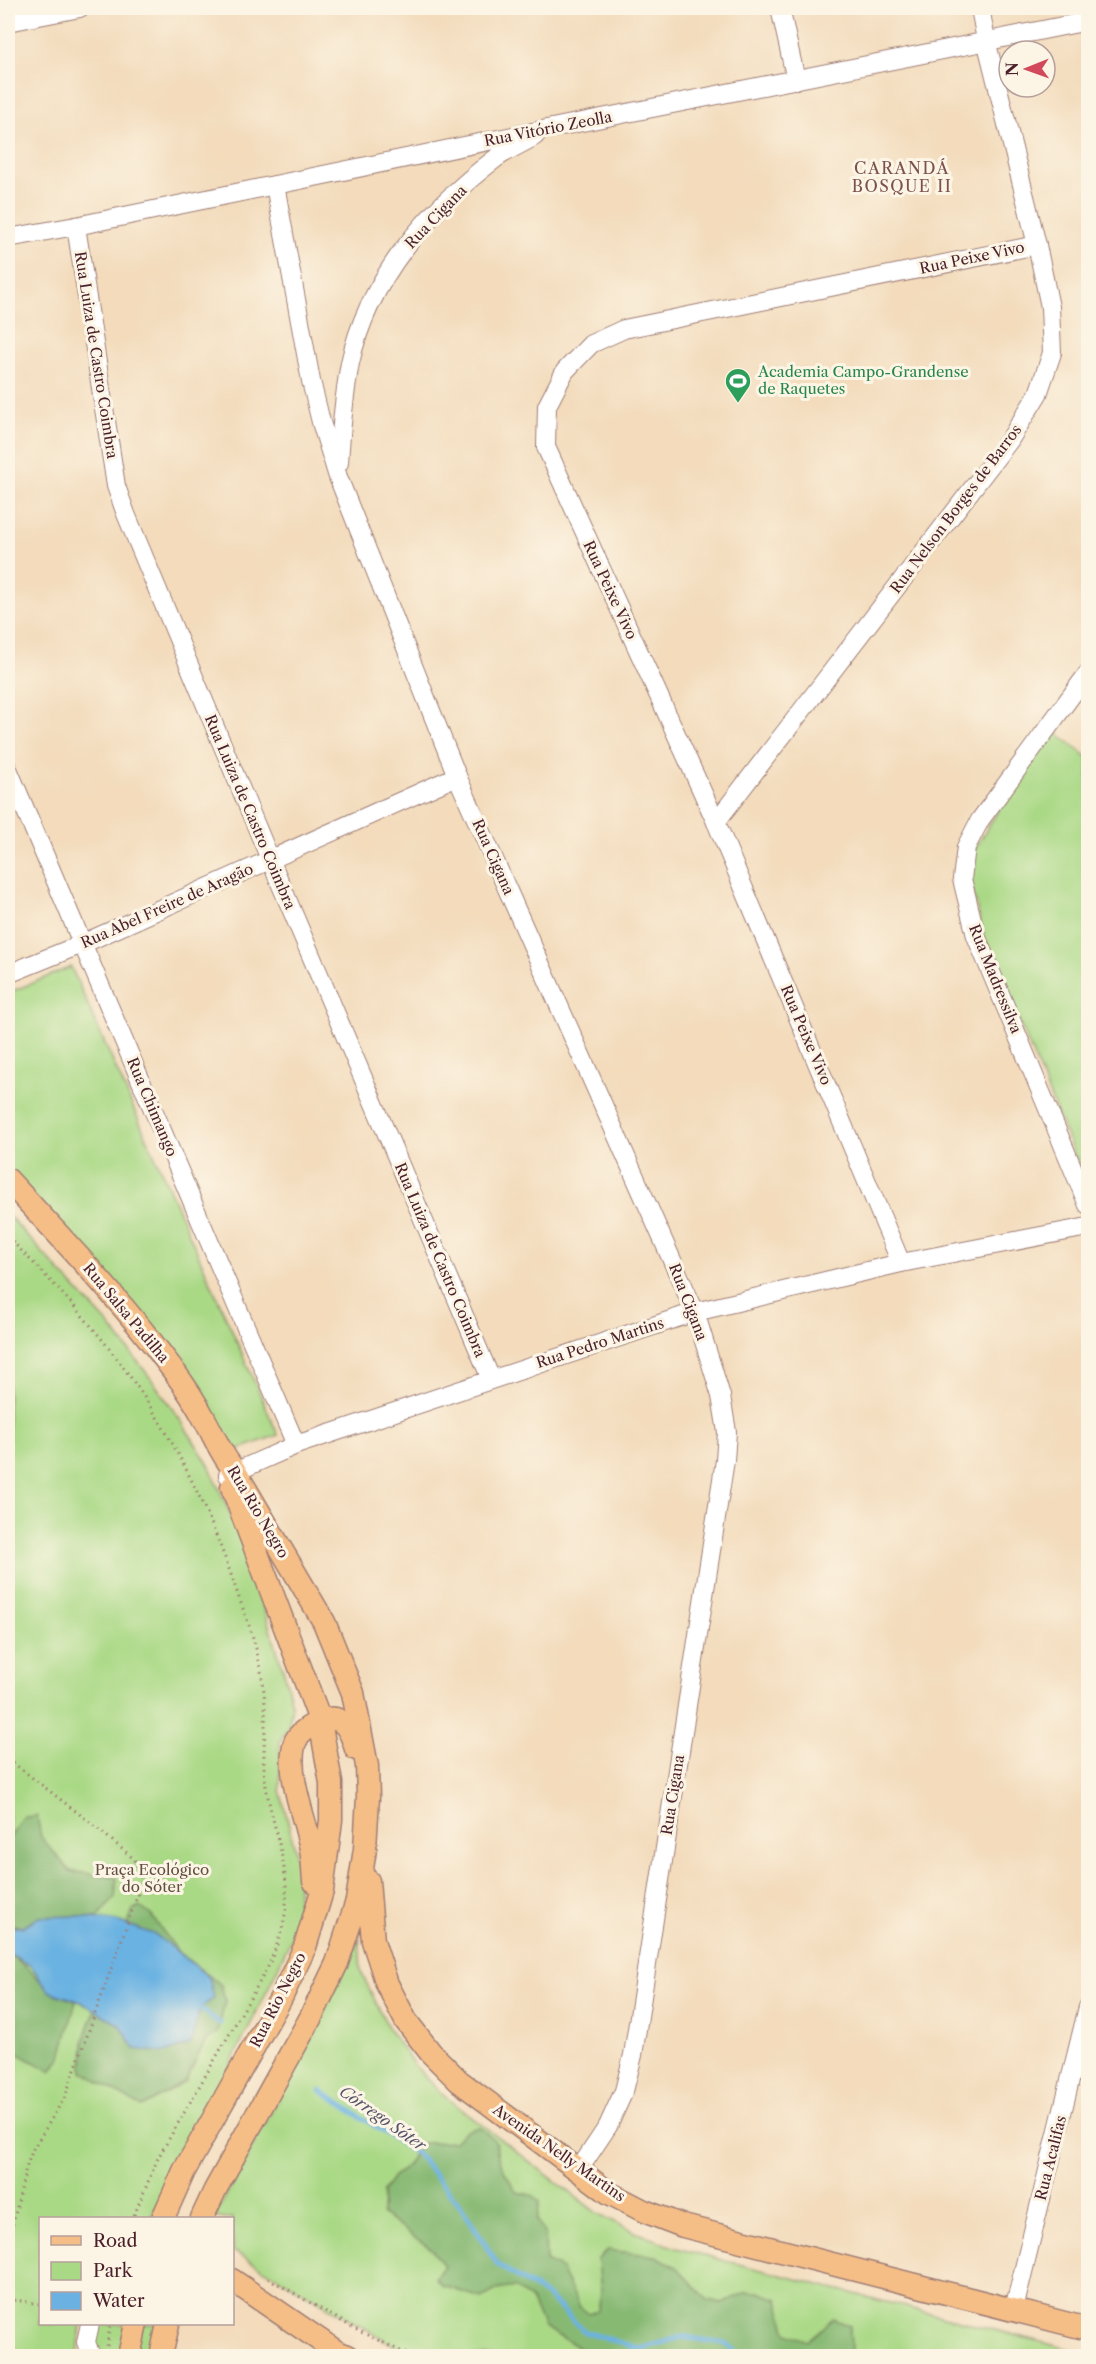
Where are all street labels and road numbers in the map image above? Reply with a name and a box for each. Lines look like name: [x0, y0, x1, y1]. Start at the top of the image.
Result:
street label: Rua Vitório Zeolla: [482, 107, 614, 150]
street label: Rua Cigana: [401, 181, 471, 252]
street label: Rua Peixe Vivo: [918, 237, 1026, 278]
street label: Rua Luiza de Castro Coimbra: [71, 250, 122, 460]
street label: Rua Nelson Borges de Barros: [886, 420, 1025, 597]
street label: Rua Peixe Vivo: [579, 537, 642, 642]
street label: Rua Luiza de Castro Coimbra: [201, 712, 300, 912]
street label: Rua Cigana: [468, 816, 519, 898]
street label: Rua Abel Freire de Aragão: [78, 859, 256, 952]
street label: Rua Madressilva: [965, 921, 1026, 1036]
street label: Rua Peixe Vivo: [777, 982, 836, 1088]
street label: Rua Chimango: [123, 1054, 182, 1159]
street label: Rua Luiza de Castro Coimbra: [391, 1160, 490, 1360]
street label: Rua Salsa Padilha: [79, 1259, 174, 1367]
street label: Rua Cigana: [665, 1261, 712, 1343]
street label: Rua Pedro Martins: [533, 1313, 666, 1372]
street label: Rua Rio Negro: [223, 1462, 293, 1561]
street label: Rua Cigana: [657, 1753, 688, 1836]
street label: Rua Rio Negro: [245, 1949, 310, 2051]
street label: Avenida Nelly Martins: [489, 2099, 629, 2205]
street label: Rua Acalifas: [1031, 2113, 1070, 2202]

